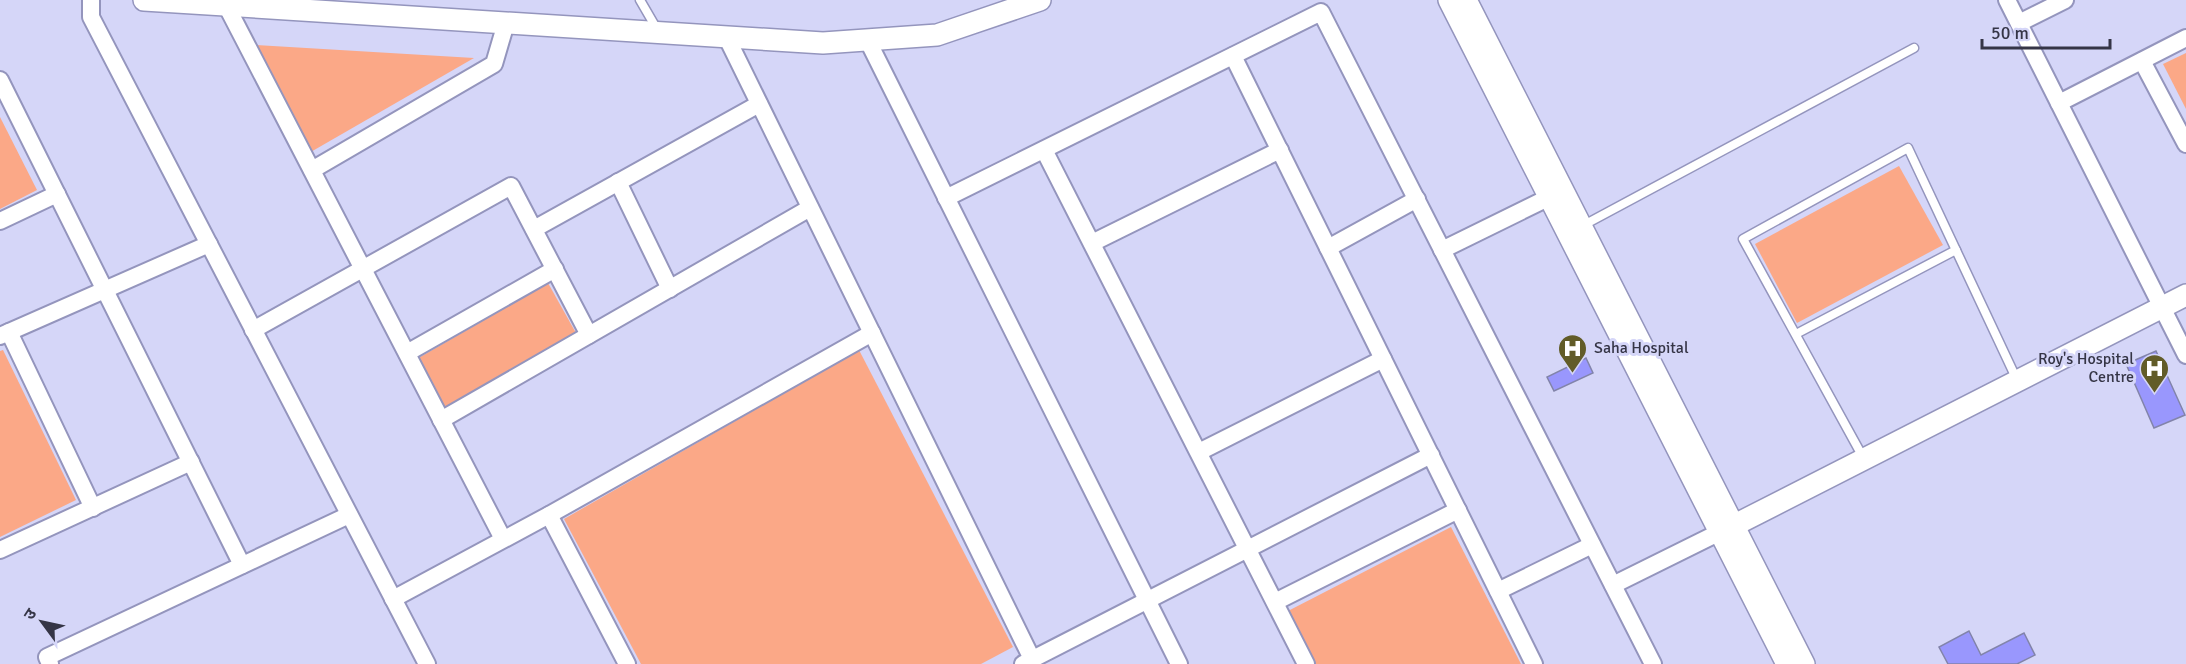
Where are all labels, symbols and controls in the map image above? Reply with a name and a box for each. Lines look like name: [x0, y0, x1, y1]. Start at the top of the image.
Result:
scale bar: [1982, 12, 2110, 50]
text: 50 m: [1991, 22, 2029, 44]
hospital icon: Saha Hospital: [1557, 332, 1589, 374]
place label: Saha Hospital: [1594, 338, 1689, 358]
place label: Roy's Hospital Centre: [2038, 349, 2134, 387]
hospital icon: Roy's Hospital Centre: [2139, 352, 2171, 394]
north arrow: [12, 592, 72, 652]
text: उ: [19, 604, 42, 624]

